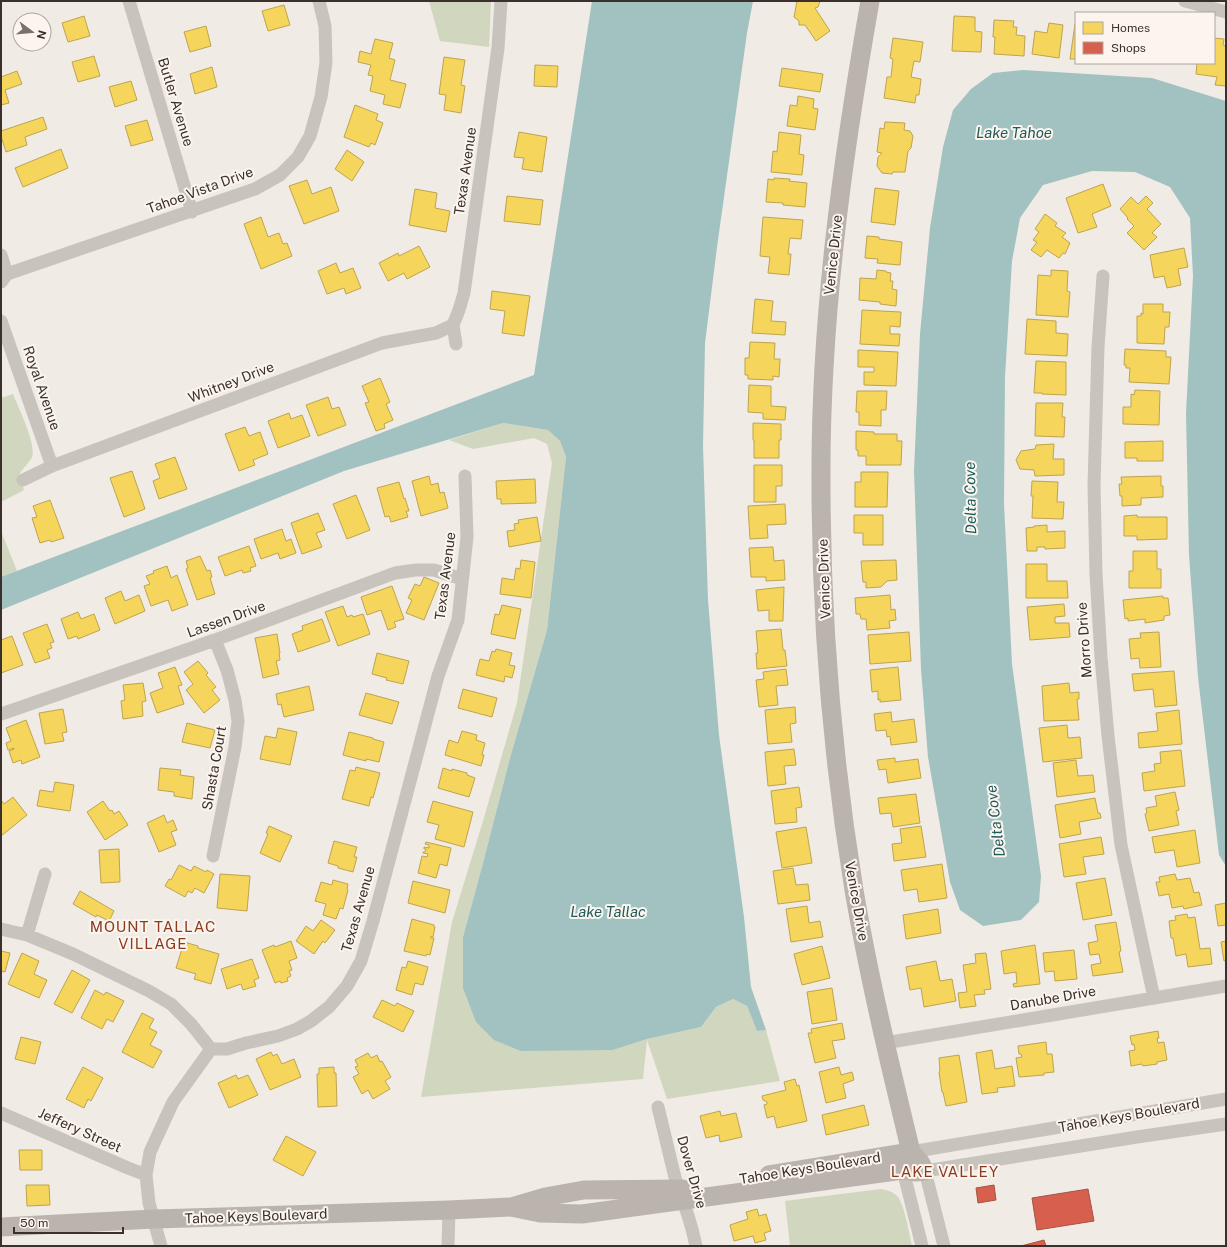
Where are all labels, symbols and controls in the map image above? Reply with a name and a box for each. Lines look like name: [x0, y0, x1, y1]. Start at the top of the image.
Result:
north arrow: [12, 12, 52, 52]
legend: [1075, 12, 1215, 64]
text: Homes: [1111, 21, 1150, 35]
text: N: [35, 29, 49, 41]
text: Shops: [1111, 41, 1146, 55]
street label: Butler Avenue: [155, 56, 197, 148]
water label: Lake Tahoe: [976, 124, 1052, 141]
street label: Texas Avenue: [451, 126, 479, 216]
street label: Tahoe Vista Drive: [145, 163, 255, 217]
street label: Venice Drive: [821, 214, 845, 296]
street label: Royal Avenue: [20, 344, 64, 432]
street label: Whitney Drive: [186, 358, 276, 406]
water label: Delta Cove: [961, 462, 979, 534]
street label: Texas Avenue: [432, 531, 458, 621]
street label: Venice Drive: [815, 538, 833, 620]
street label: Lassen Drive: [184, 597, 268, 641]
street label: Morro Drive: [1073, 602, 1095, 678]
street label: Shasta Court: [199, 725, 229, 811]
water label: Delta Cove: [982, 784, 1008, 858]
street label: Venice Drive: [842, 860, 872, 942]
street label: Texas Avenue: [338, 864, 378, 954]
water label: Lake Tallac: [570, 903, 646, 920]
district label: MOUNT TALLAC VILLAGE: [90, 918, 216, 952]
street label: Danube Drive: [1009, 983, 1097, 1013]
street label: Tahoe Keys Boulevard: [1057, 1095, 1201, 1135]
street label: Jeffery Street: [36, 1105, 124, 1155]
street label: Dover Drive: [674, 1134, 710, 1210]
street label: Tahoe Keys Boulevard: [738, 1149, 882, 1187]
district label: LAKE VALLEY: [891, 1163, 999, 1180]
street label: Tahoe Keys Boulevard: [184, 1206, 328, 1226]
scale bar: [14, 1209, 123, 1235]
text: 50 m: [20, 1216, 48, 1230]

